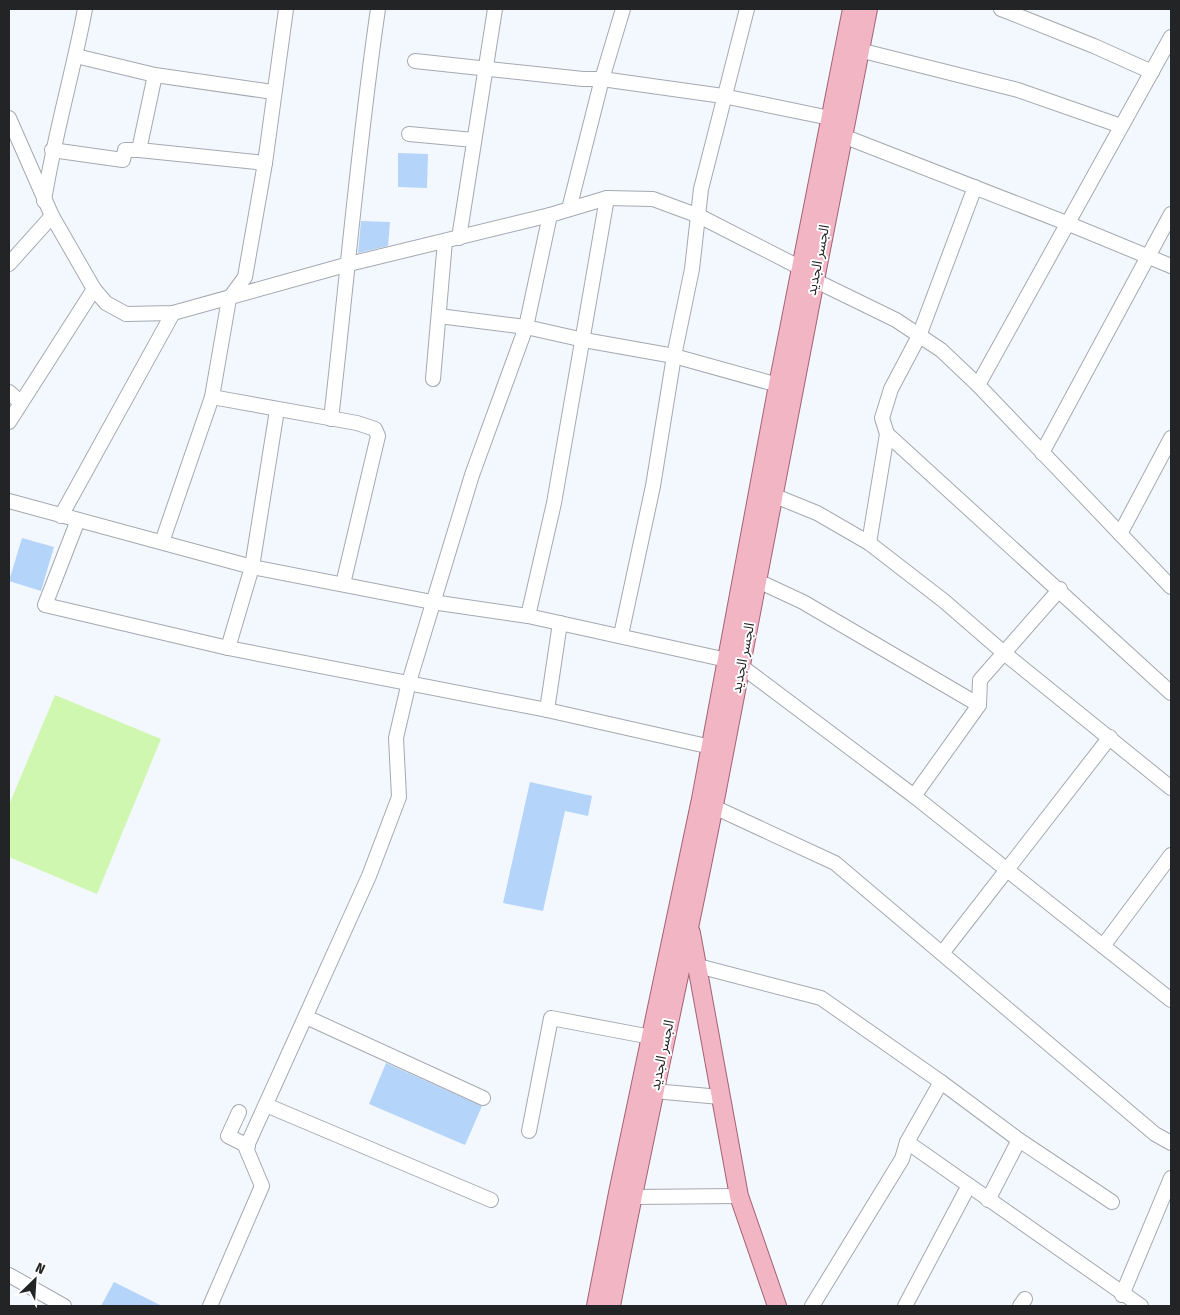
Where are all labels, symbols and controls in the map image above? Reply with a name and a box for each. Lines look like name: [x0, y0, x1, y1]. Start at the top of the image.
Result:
street label: الجسر الجديد: [803, 223, 833, 297]
street label: الجسر الجديد: [728, 621, 758, 695]
street label: الجسر الجديد: [646, 1018, 678, 1092]
north arrow: [10, 1255, 60, 1305]
text: N: [33, 1259, 48, 1278]

